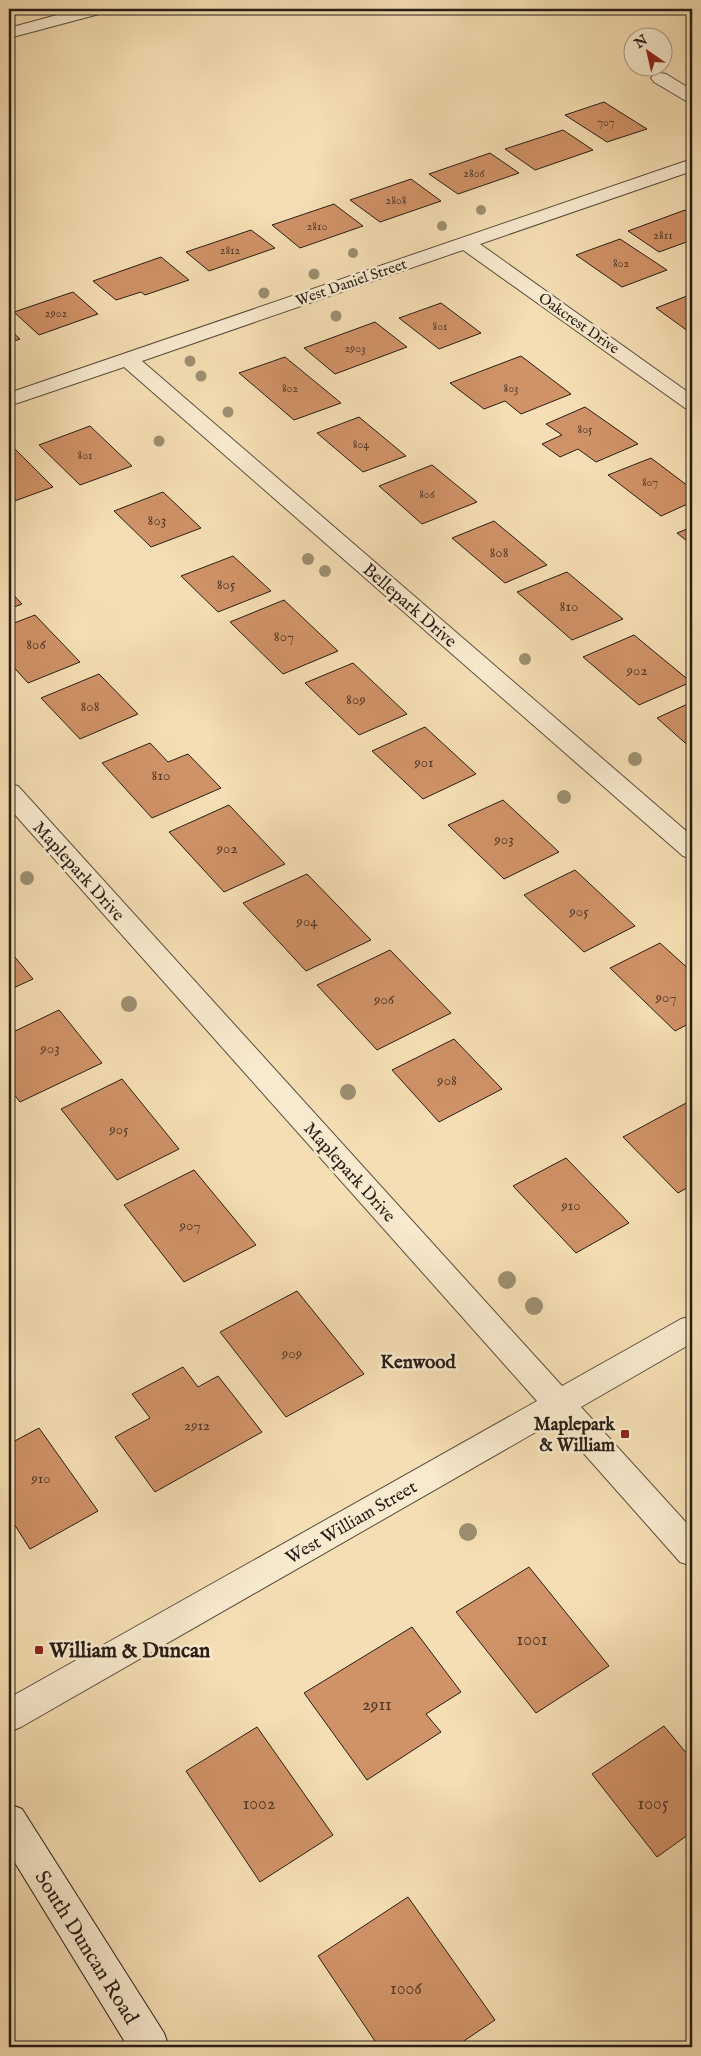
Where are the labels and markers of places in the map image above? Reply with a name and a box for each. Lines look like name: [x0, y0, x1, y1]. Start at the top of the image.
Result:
place label: Maplepark & William: [534, 1414, 616, 1458]
marker: Maplepark & William: [619, 1428, 631, 1440]
place label: William & Duncan: [48, 1638, 210, 1665]
marker: William & Duncan: [33, 1644, 45, 1656]

